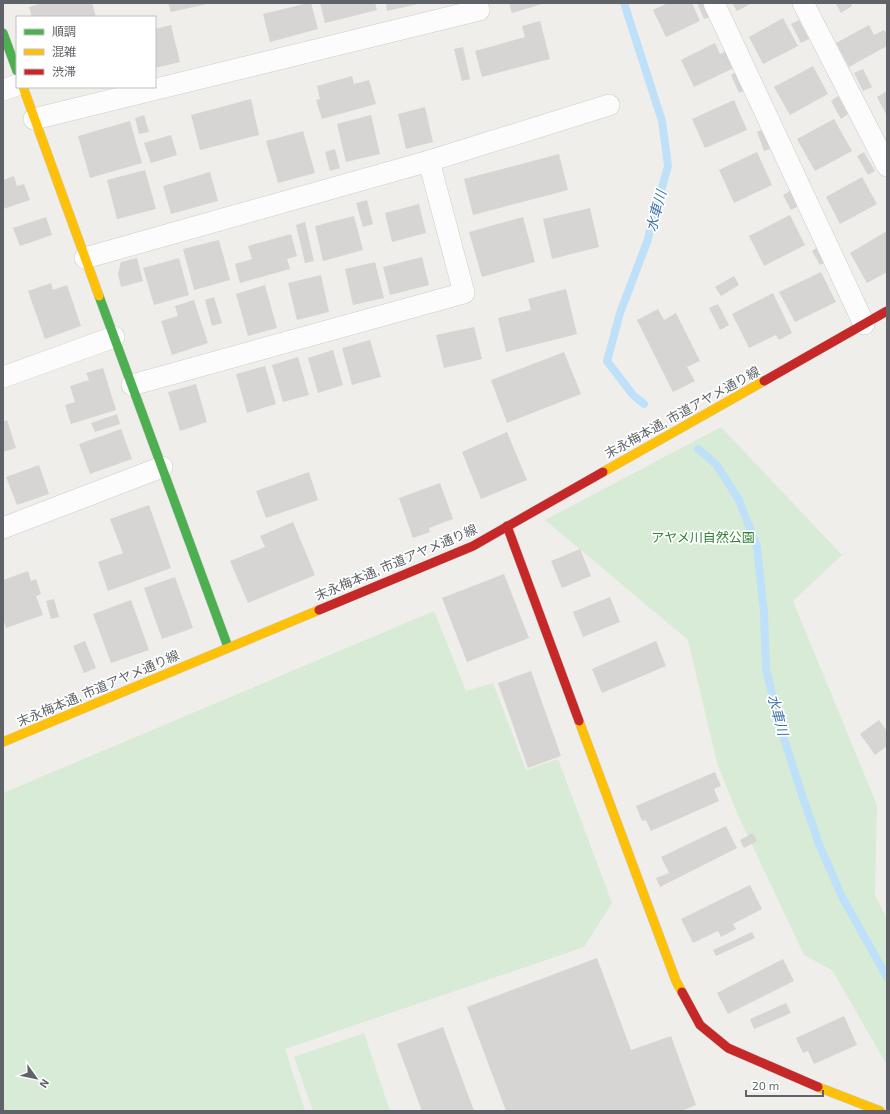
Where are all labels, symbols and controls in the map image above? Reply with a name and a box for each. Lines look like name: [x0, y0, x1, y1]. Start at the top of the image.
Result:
legend: [16, 16, 156, 88]
text: 順調: [52, 24, 76, 38]
text: 混雑: [52, 44, 76, 58]
text: 渋滞: [52, 64, 76, 78]
water label: 水車川: [642, 186, 670, 233]
street label: 末永梅本通, 市道アヤメ通り線: [602, 363, 762, 461]
street label: 末永梅本通, 市道アヤメ通り線: [313, 521, 479, 603]
park label: アヤメ川自然公園: [651, 529, 755, 545]
street label: 末永梅本通, 市道アヤメ通り線: [15, 647, 181, 729]
water label: 水車川: [765, 692, 793, 739]
north arrow: [16, 1058, 56, 1098]
scale bar: [746, 1072, 823, 1098]
text: N: [37, 1077, 52, 1091]
text: 20 m: [752, 1078, 779, 1092]

